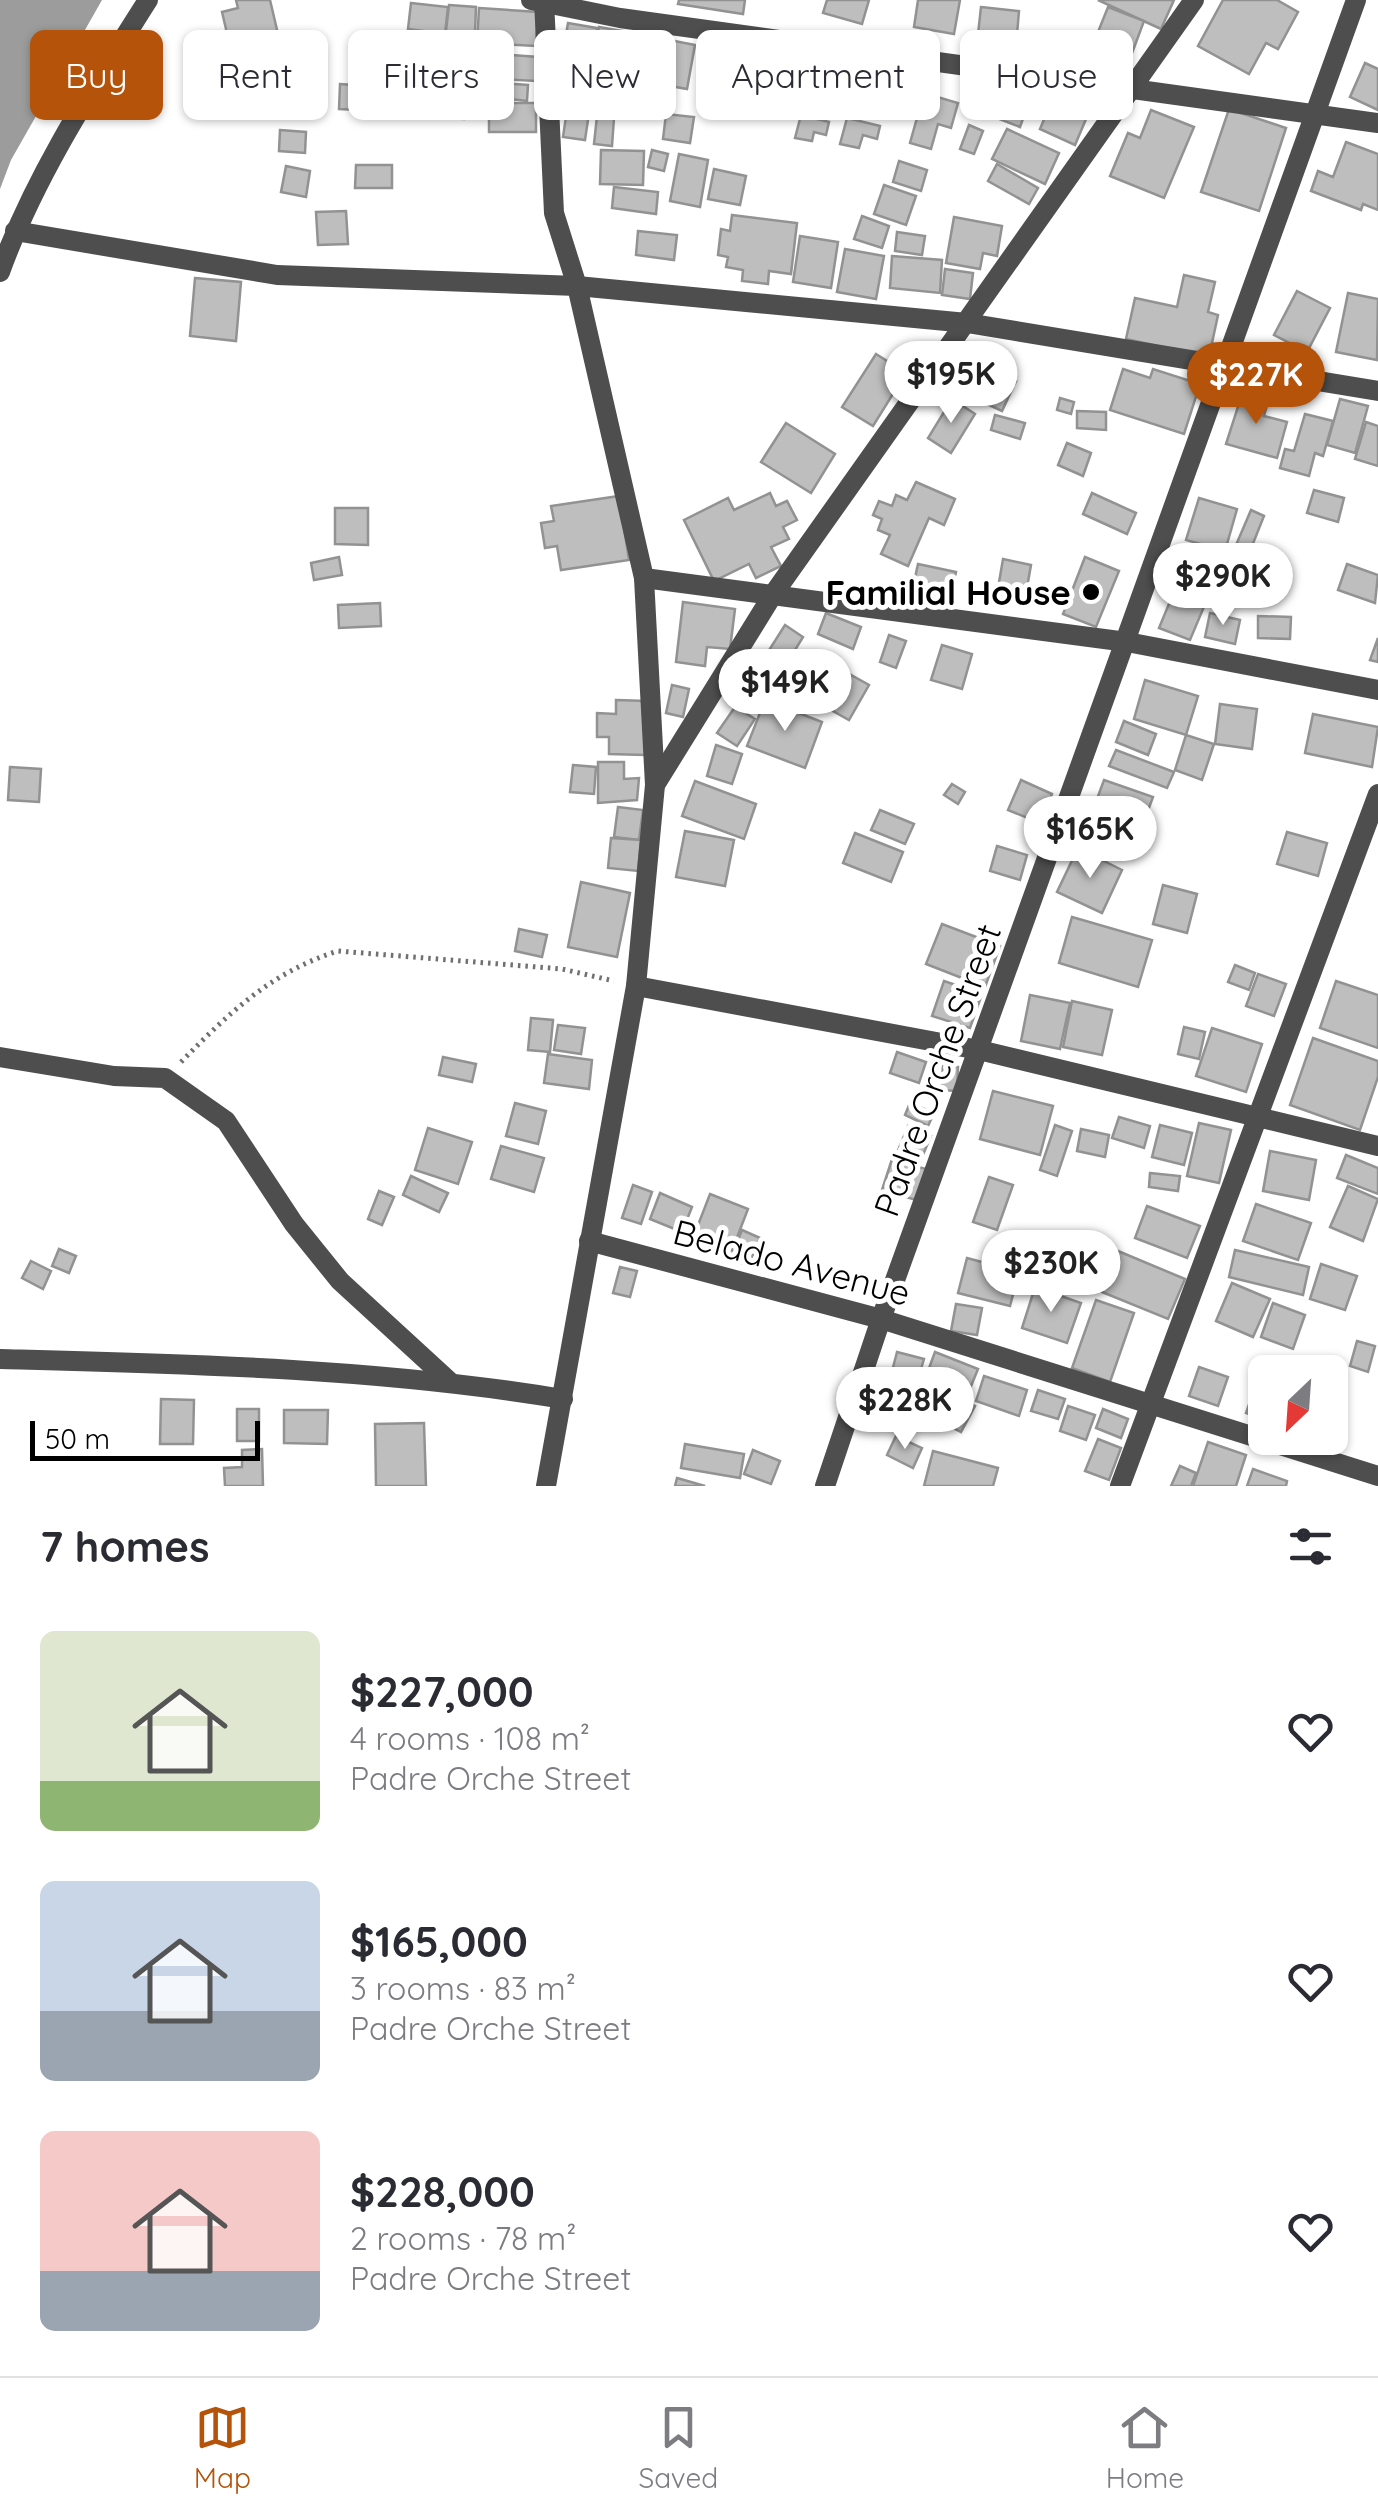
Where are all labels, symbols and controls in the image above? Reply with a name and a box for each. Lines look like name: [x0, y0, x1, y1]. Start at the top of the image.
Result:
chip: Buy: [30, 30, 163, 120]
chip: Rent: [183, 30, 328, 120]
chip: Filters: [348, 30, 514, 120]
chip: New: [534, 30, 676, 120]
chip: Apartment: [696, 30, 940, 120]
chip: House: [960, 30, 1133, 120]
pin: $195K: [881, 341, 1021, 426]
pin: $227K: [1186, 342, 1326, 427]
text: $195K: [906, 353, 996, 393]
text: $227K: [1209, 354, 1303, 394]
pin: $290K: [1153, 543, 1293, 628]
text: $290K: [1175, 555, 1271, 595]
place label: Familial House: [826, 570, 1071, 614]
marker: Familial House: [1080, 581, 1102, 603]
pin: $149K: [715, 649, 855, 734]
text: $149K: [741, 661, 829, 701]
pin: $165K: [1020, 796, 1160, 881]
text: $165K: [1046, 808, 1134, 848]
street label: Padre Orche Street: [864, 918, 1010, 1222]
street label: Belado Avenue: [669, 1209, 915, 1315]
pin: $230K: [981, 1230, 1121, 1315]
text: $230K: [1003, 1242, 1099, 1282]
north arrow: [1248, 1355, 1348, 1455]
map controls: [1248, 1355, 1348, 1455]
pin: $228K: [835, 1367, 975, 1452]
text: $228K: [858, 1379, 952, 1419]
scale bar: [30, 1416, 260, 1460]
text: 50 m: [45, 1421, 110, 1456]
icon: filters: [1283, 1519, 1338, 1574]
text: 7 homes: [40, 1520, 209, 1573]
text: $227,000: [350, 1665, 534, 1718]
icon: home: [120, 1671, 240, 1791]
icon: heart: [1283, 1704, 1338, 1759]
text: 4 rooms · 108 m²: [350, 1718, 590, 1758]
text: Padre Orche Street: [350, 1758, 631, 1798]
text: $165,000: [350, 1915, 528, 1968]
icon: home: [120, 1921, 240, 2041]
icon: heart: [1283, 1954, 1338, 2009]
text: 3 rooms · 83 m²: [350, 1968, 576, 2008]
text: Padre Orche Street: [350, 2008, 631, 2048]
text: $228,000: [350, 2165, 535, 2218]
icon: home: [120, 2171, 240, 2291]
icon: heart: [1283, 2204, 1338, 2259]
text: 2 rooms · 78 m²: [350, 2218, 576, 2258]
text: Padre Orche Street: [350, 2258, 631, 2298]
tab: Map: [194, 2400, 251, 2495]
tab: Saved: [638, 2400, 718, 2495]
tab: Home: [1106, 2400, 1184, 2495]

